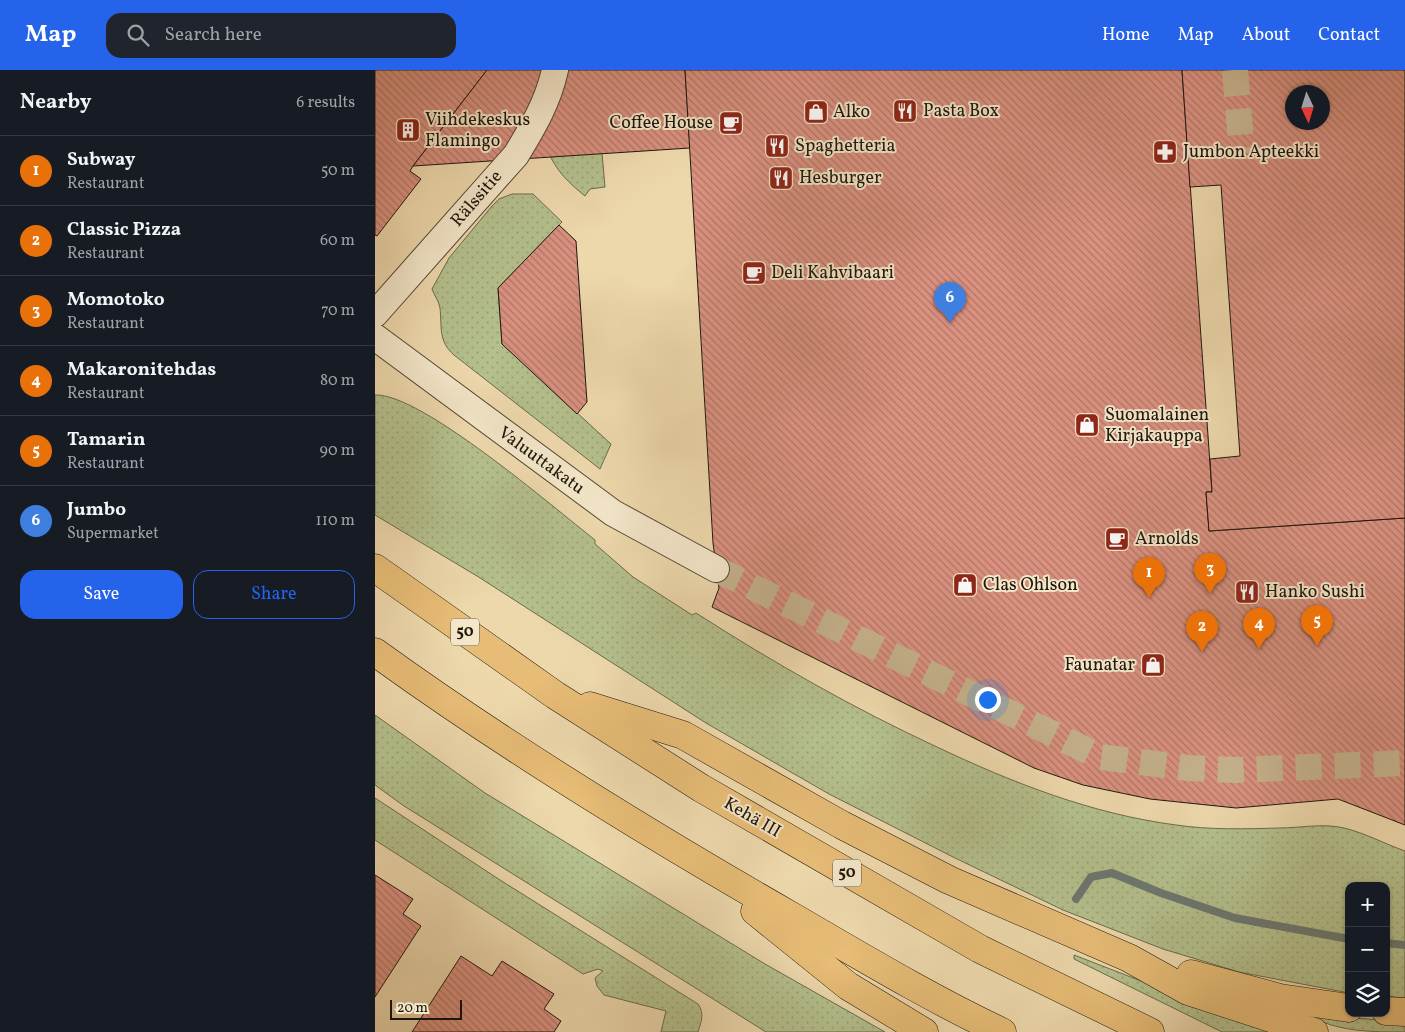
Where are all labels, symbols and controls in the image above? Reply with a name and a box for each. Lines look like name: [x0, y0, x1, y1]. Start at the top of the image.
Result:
search box: [106, 13, 456, 58]
text: Map: [25, 18, 76, 52]
icon: search: [124, 21, 152, 49]
text: Search here: [164, 22, 262, 48]
text: Home: [1102, 23, 1150, 48]
text: Map: [1178, 23, 1214, 48]
text: About: [1242, 23, 1290, 48]
text: Contact: [1318, 23, 1380, 48]
north arrow: [1285, 85, 1330, 130]
text: Nearby: [20, 88, 91, 117]
text: 6 results: [296, 92, 355, 114]
restaurant icon: Pasta Box: [892, 98, 918, 124]
shop icon: Alko: [803, 99, 829, 125]
place label: Pasta Box: [923, 99, 999, 124]
place label: Alko: [833, 100, 870, 125]
place label: Viihdekeskus Flamingo: [425, 108, 530, 154]
cafe icon: Coffee House: [718, 110, 744, 136]
place label: Coffee House: [610, 111, 713, 136]
building icon: Viihdekeskus Flamingo: [395, 117, 421, 143]
restaurant icon: Spaghetteria: [764, 133, 790, 159]
place label: Spaghetteria: [795, 134, 895, 159]
pharmacy icon: Jumbon Apteekki: [1152, 139, 1178, 165]
place label: Jumbon Apteekki: [1183, 140, 1319, 165]
text: Subway: [67, 147, 136, 173]
text: 1: [33, 160, 39, 182]
text: 50 m: [321, 160, 355, 182]
street label: Rälssitie: [445, 165, 509, 233]
restaurant icon: Hesburger: [768, 165, 794, 191]
place label: Hesburger: [799, 166, 882, 191]
text: Restaurant: [67, 173, 145, 195]
text: Classic Pizza: [67, 217, 181, 243]
text: 2: [32, 230, 40, 252]
text: 60 m: [320, 230, 355, 252]
text: Restaurant: [67, 243, 145, 265]
cafe icon: Deli Kahvibaari: [741, 260, 767, 286]
place label: Deli Kahvibaari: [771, 261, 894, 286]
pin: 6: [934, 282, 966, 323]
text: Momotoko: [67, 287, 165, 313]
text: 3: [32, 300, 40, 322]
text: 70 m: [321, 300, 355, 322]
text: Restaurant: [67, 313, 145, 335]
text: Makaronitehdas: [67, 357, 216, 383]
text: 4: [31, 370, 41, 392]
text: 80 m: [320, 370, 355, 392]
text: Restaurant: [67, 383, 145, 405]
place label: Suomalainen Kirjakauppa: [1105, 403, 1210, 449]
shop icon: Suomalainen Kirjakauppa: [1074, 412, 1100, 438]
street label: Valuuttakatu: [492, 421, 590, 501]
text: Tamarin: [67, 427, 145, 453]
text: 5: [32, 440, 40, 462]
text: 90 m: [319, 440, 355, 462]
text: Restaurant: [67, 453, 145, 475]
text: Jumbo: [67, 497, 126, 523]
text: 6: [32, 510, 40, 532]
text: 110 m: [316, 510, 355, 532]
text: Supermarket: [67, 523, 159, 545]
cafe icon: Arnolds: [1104, 526, 1130, 552]
place label: Arnolds: [1135, 527, 1199, 552]
pin: 3: [1194, 553, 1226, 594]
pin: 1: [1133, 557, 1165, 598]
button: Save: [20, 570, 183, 619]
button: Share: [193, 570, 355, 619]
shop icon: Clas Ohlson: [952, 572, 978, 598]
place label: Clas Ohlson: [983, 573, 1078, 598]
restaurant icon: Hanko Sushi: [1234, 579, 1260, 605]
place label: Hanko Sushi: [1265, 580, 1365, 605]
pin: 5: [1301, 605, 1333, 646]
pin: 4: [1243, 608, 1275, 649]
pin: 2: [1186, 611, 1218, 652]
road number: 50: [451, 618, 479, 646]
shop icon: Faunatar: [1140, 652, 1166, 678]
place label: Faunatar: [1064, 653, 1135, 678]
your location: [975, 687, 1001, 713]
street label: Kehä III: [719, 792, 785, 844]
road number: 50: [833, 860, 861, 886]
map controls: [1345, 882, 1390, 1017]
button: +: [1345, 882, 1390, 927]
button: −: [1345, 927, 1390, 972]
button: layers: [1345, 972, 1390, 1017]
scale bar: [390, 997, 463, 1020]
text: 20 m: [397, 999, 428, 1018]

